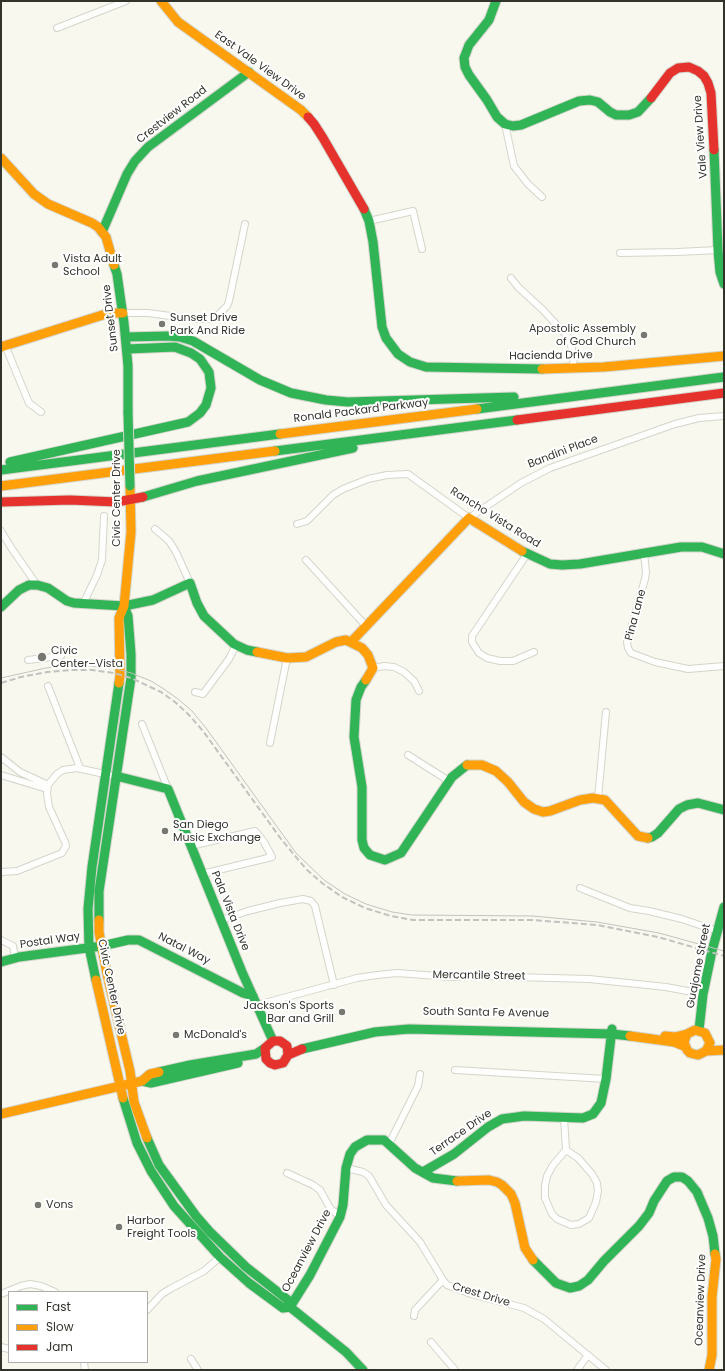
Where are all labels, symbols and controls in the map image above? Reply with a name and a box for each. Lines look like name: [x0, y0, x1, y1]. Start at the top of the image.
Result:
street label: East Vale View Drive: [212, 28, 308, 104]
street label: Crestview Road: [134, 84, 210, 146]
street label: Vale View Drive: [691, 95, 711, 179]
place label: Vista Adult School: [63, 252, 122, 278]
marker: Vista Adult School: [50, 260, 60, 270]
street label: Sunset Drive: [100, 284, 122, 352]
place label: Sunset Drive Park And Ride: [170, 311, 245, 337]
marker: Sunset Drive Park And Ride: [157, 319, 167, 329]
place label: Apostolic Assembly of God Church: [529, 322, 636, 348]
marker: Apostolic Assembly of God Church: [639, 330, 649, 340]
street label: Hacienda Drive: [509, 349, 593, 363]
street label: Ronald Packard Parkway: [293, 396, 429, 426]
street label: Bandini Place: [526, 433, 600, 471]
street label: Civic Center Drive: [110, 449, 124, 547]
street label: Rancho Vista Road: [448, 485, 542, 551]
street label: Pina Lane: [623, 588, 649, 642]
place label: Civic Center–Vista: [51, 644, 123, 670]
marker: Civic Center–Vista: [36, 651, 48, 663]
place label: San Diego Music Exchange: [173, 818, 261, 844]
marker: San Diego Music Exchange: [160, 826, 170, 836]
street label: Pala Vista Drive: [208, 869, 252, 953]
street label: Guajome Street: [684, 922, 714, 1010]
street label: Postal Way: [19, 930, 81, 952]
street label: Natal Way: [156, 930, 212, 968]
street label: Civic Center Drive: [94, 938, 128, 1036]
street label: Mercantile Street: [432, 969, 526, 983]
place label: Jackson's Sports Bar and Grill: [243, 999, 334, 1025]
street label: South Santa Fe Avenue: [423, 1005, 549, 1021]
marker: Jackson's Sports Bar and Grill: [337, 1007, 347, 1017]
place label: McDonald's: [184, 1028, 247, 1042]
marker: McDonald's: [171, 1030, 181, 1040]
street label: Terrace Drive: [428, 1107, 494, 1159]
place label: Vons: [46, 1198, 73, 1212]
marker: Vons: [33, 1200, 43, 1210]
street label: Oceanview Drive: [280, 1207, 334, 1295]
place label: Harbor Freight Tools: [127, 1214, 196, 1240]
marker: Harbor Freight Tools: [114, 1222, 124, 1232]
street label: Oceanview Drive: [693, 1254, 709, 1346]
street label: Crest Drive: [451, 1280, 511, 1310]
legend: [8, 1291, 148, 1363]
text: Fast: [46, 1298, 71, 1315]
text: Slow: [46, 1318, 74, 1335]
text: Jam: [46, 1338, 73, 1355]

